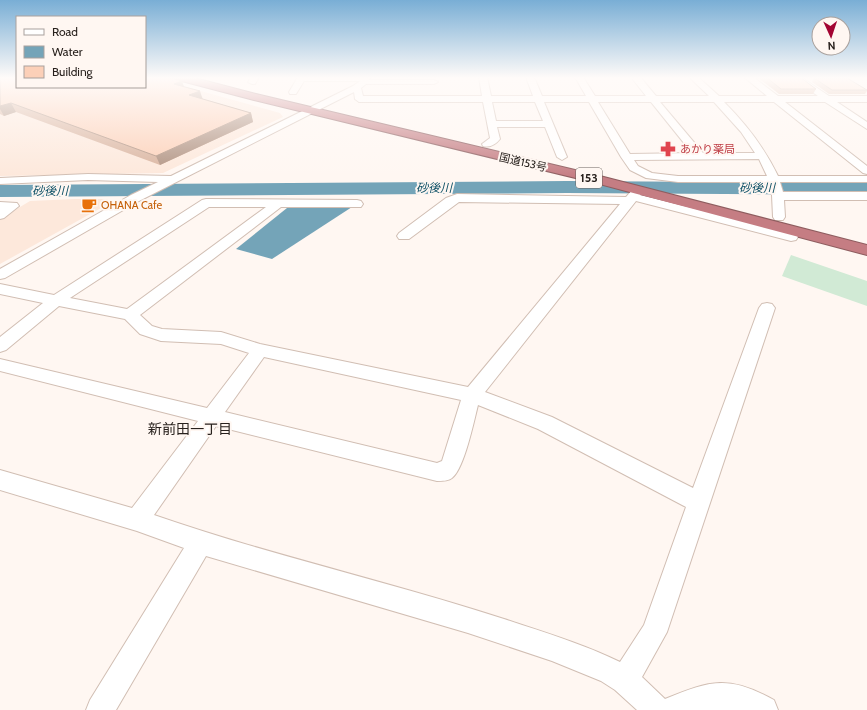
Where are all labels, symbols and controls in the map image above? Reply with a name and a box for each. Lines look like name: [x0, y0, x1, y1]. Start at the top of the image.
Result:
legend: [16, 16, 146, 88]
north arrow: [811, 16, 851, 56]
text: Road: [52, 24, 78, 39]
text: N: [827, 39, 836, 53]
text: Water: [52, 44, 83, 59]
text: Building: [52, 64, 94, 79]
pharmacy icon: あかり薬局: [659, 140, 677, 158]
place label: あかり薬局: [680, 142, 735, 156]
street label: 国道153号: [498, 150, 548, 174]
road number: 153: [576, 168, 602, 188]
water label: 砂後川: [416, 180, 454, 195]
water label: 砂後川: [739, 180, 777, 195]
water label: 砂後川: [32, 183, 70, 198]
cafe icon: OHANA Cafe: [80, 196, 98, 214]
place label: OHANA Cafe: [101, 198, 163, 212]
district label: 新前田一丁目: [148, 420, 232, 438]

